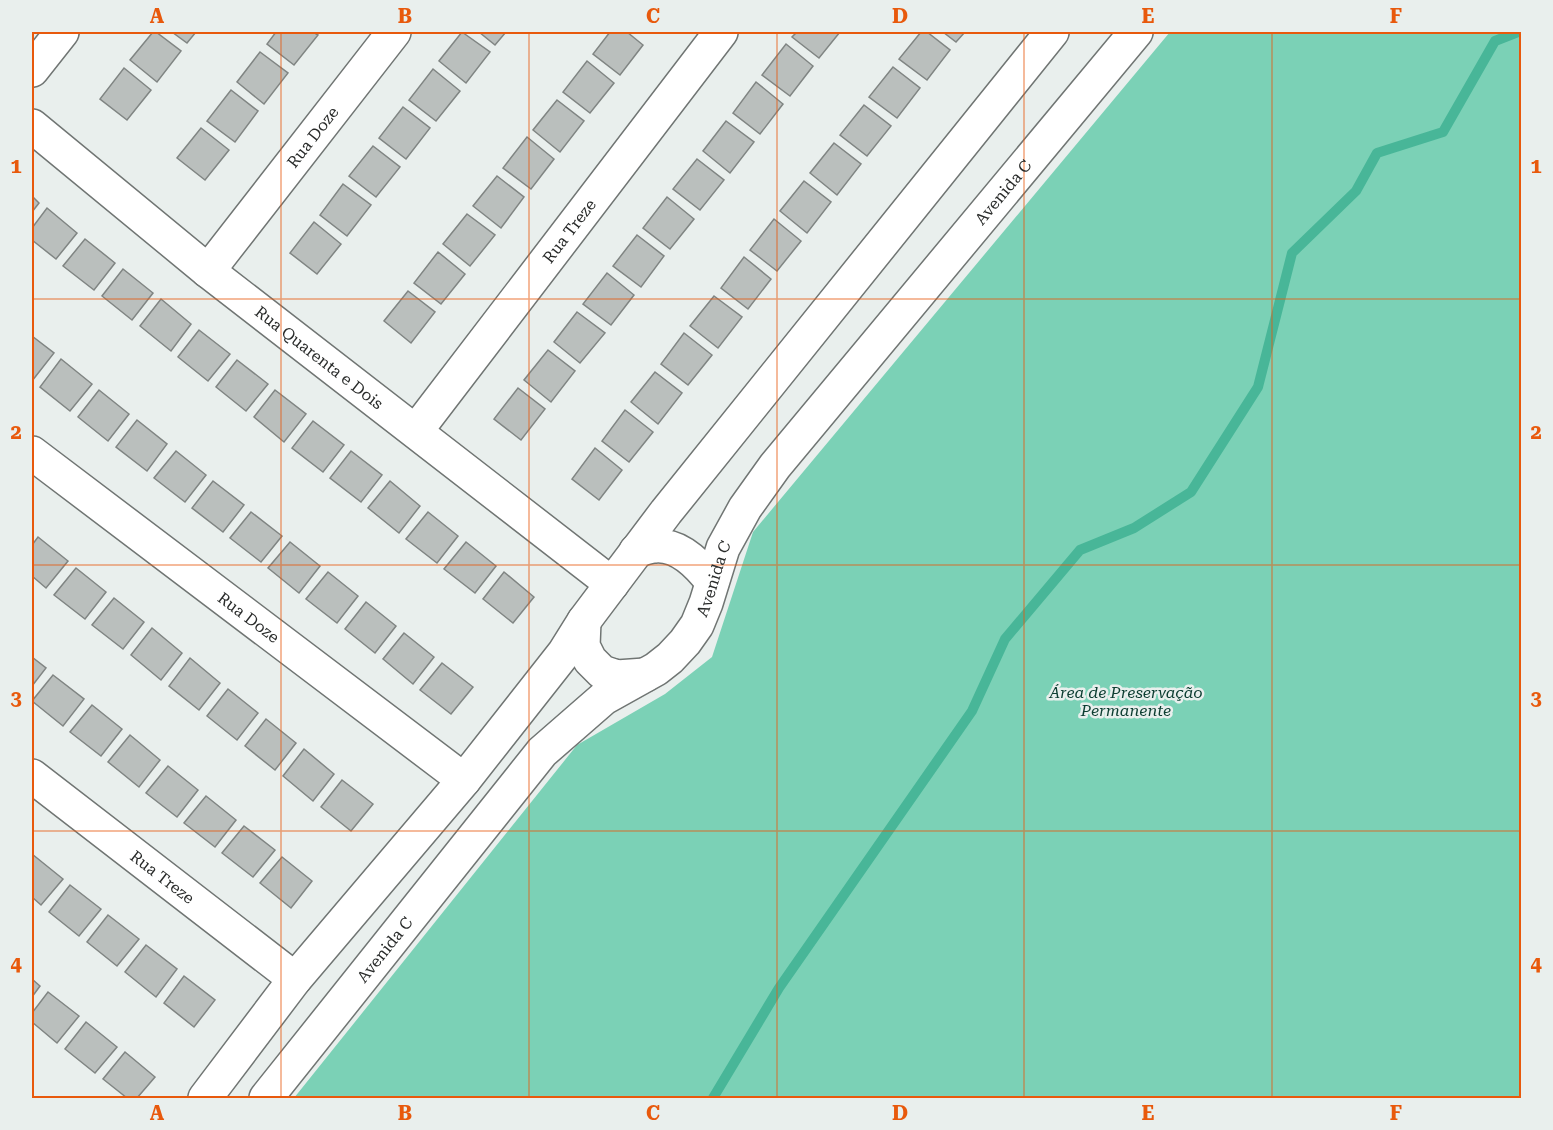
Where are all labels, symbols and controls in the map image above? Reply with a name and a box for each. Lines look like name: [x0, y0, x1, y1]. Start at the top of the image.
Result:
text: A: [150, 4, 165, 28]
text: B: [398, 4, 412, 28]
text: C: [646, 4, 660, 28]
text: D: [892, 4, 908, 28]
text: E: [1142, 4, 1155, 28]
text: F: [1390, 4, 1402, 28]
street label: Rua Doze: [283, 103, 343, 171]
text: 1: [10, 154, 22, 178]
text: 1: [1530, 154, 1542, 178]
street label: Avenida C: [971, 156, 1036, 228]
street label: Rua Treze: [539, 195, 600, 267]
street label: Rua Quarenta e Dois: [251, 302, 387, 414]
text: 2: [10, 420, 22, 444]
text: 2: [1530, 420, 1542, 444]
street label: Avenida C: [692, 538, 735, 620]
street label: Rua Doze: [214, 588, 283, 647]
park label: Área de Preservação Permanente: [1048, 683, 1203, 720]
text: 3: [10, 686, 22, 710]
text: 3: [1530, 686, 1542, 710]
street label: Rua Treze: [127, 847, 198, 908]
street label: Avenida C: [353, 913, 417, 986]
text: 4: [10, 952, 22, 976]
text: 4: [1530, 952, 1542, 976]
text: A: [150, 1101, 165, 1125]
text: B: [398, 1101, 412, 1125]
text: C: [646, 1101, 660, 1125]
text: D: [892, 1101, 908, 1125]
text: E: [1142, 1101, 1155, 1125]
text: F: [1390, 1101, 1402, 1125]

